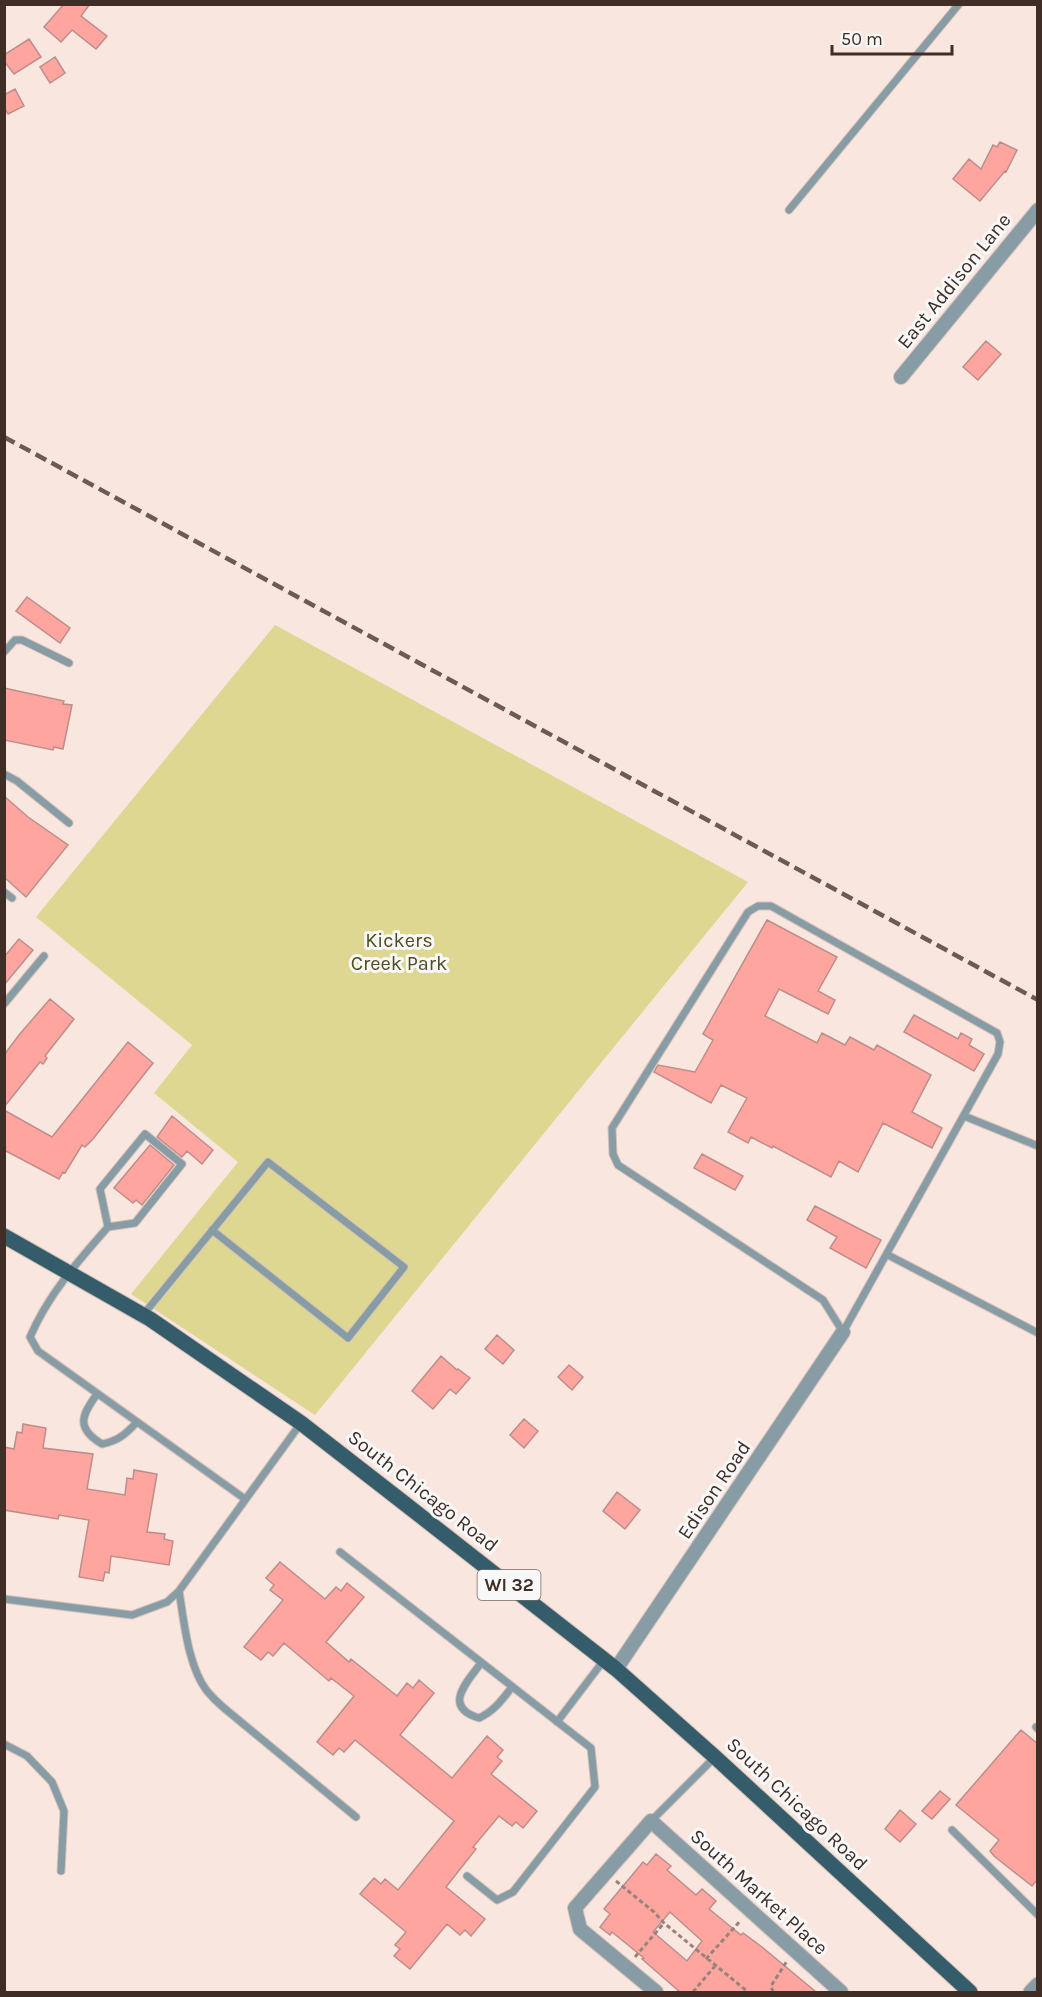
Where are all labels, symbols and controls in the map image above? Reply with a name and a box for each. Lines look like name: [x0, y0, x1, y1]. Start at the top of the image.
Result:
scale bar: [832, 18, 952, 56]
text: 50 m: [841, 28, 883, 50]
street label: East Addison Lane: [892, 209, 1016, 353]
park label: Kickers Creek Park: [351, 929, 447, 975]
street label: South Chicago Road: [343, 1425, 503, 1557]
street label: Edison Road: [673, 1437, 755, 1543]
road number: WI 32: [478, 1570, 540, 1600]
street label: South Chicago Road: [722, 1733, 872, 1875]
street label: South Market Place: [686, 1824, 832, 1960]

